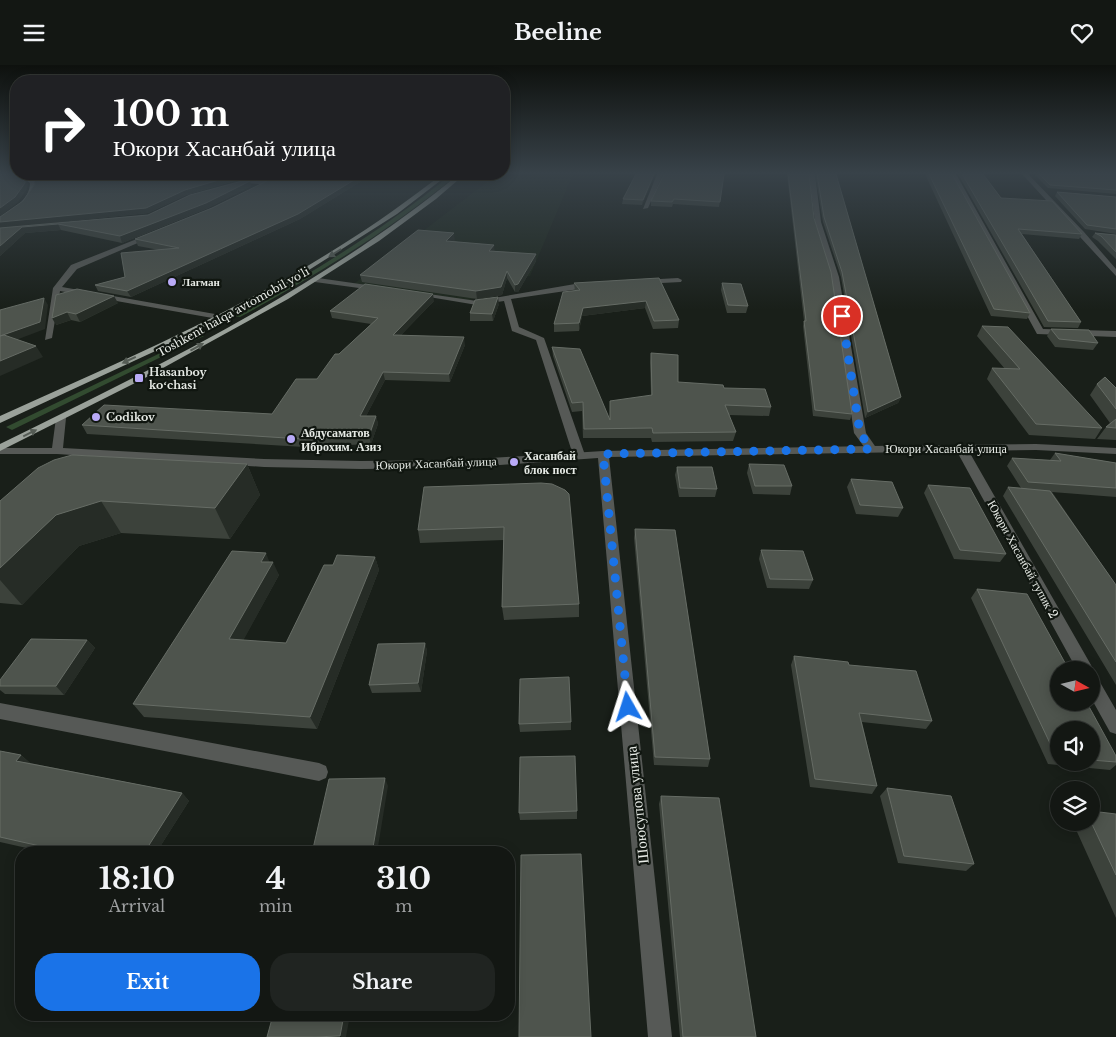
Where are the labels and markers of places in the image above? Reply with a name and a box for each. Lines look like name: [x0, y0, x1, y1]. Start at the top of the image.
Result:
place label: Лагман: [182, 275, 220, 289]
marker: Лагман: [166, 276, 178, 288]
pin: [821, 295, 863, 337]
place label: Hasanboy koʻchasi: [149, 365, 208, 392]
marker: Hasanboy koʻchasi: [133, 372, 145, 384]
place label: Codikov: [106, 410, 155, 424]
marker: Codikov: [90, 411, 102, 423]
place label: Абдусаматов Иброхим. Азиз: [301, 425, 382, 454]
marker: Абдусаматов Иброхим. Азиз: [285, 433, 297, 445]
place label: Хасанбай блок пост: [524, 448, 577, 477]
marker: Хасанбай блок пост: [508, 456, 520, 468]

